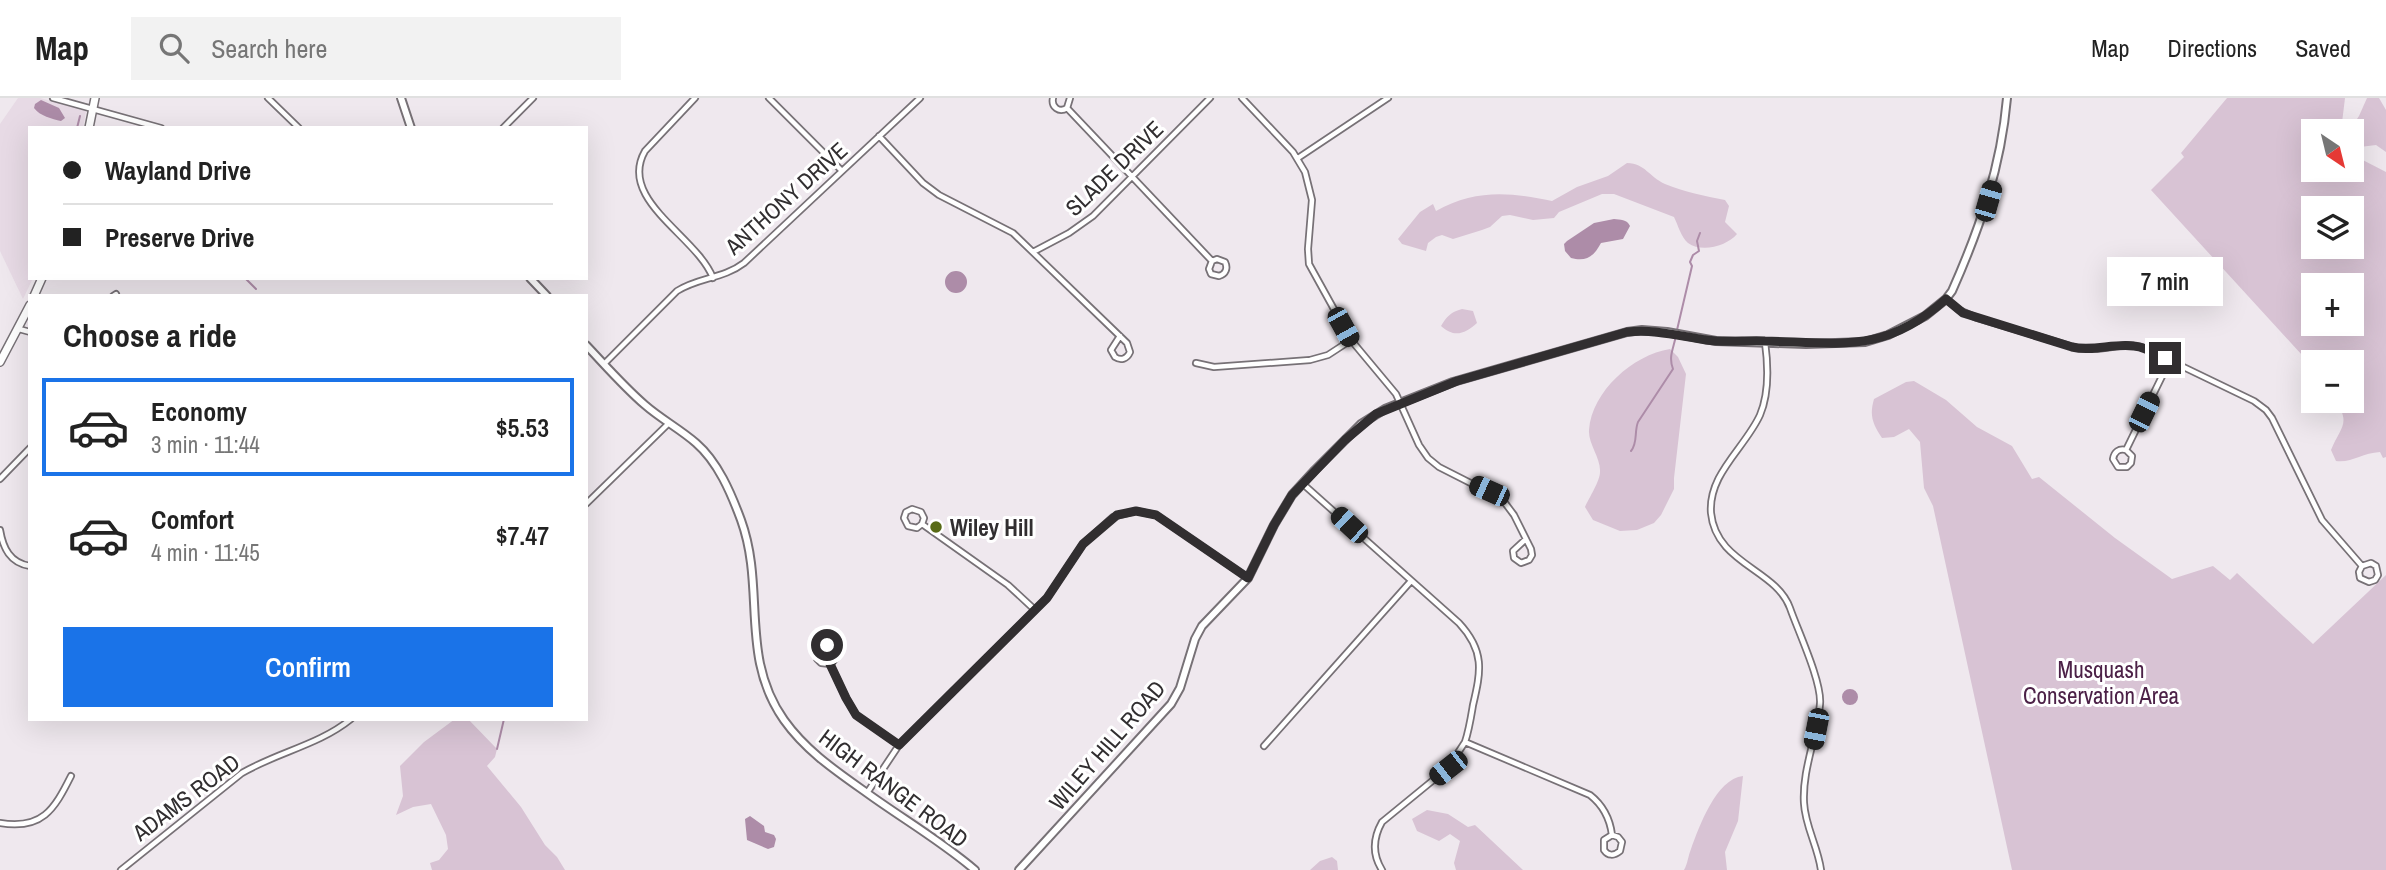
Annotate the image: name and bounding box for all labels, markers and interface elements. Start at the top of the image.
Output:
search box [131,17,621,80]
text: Map [35,26,89,70]
icon: search [155,29,193,67]
text: Search here [211,31,327,66]
text: Map [2091,32,2129,64]
text: Directions [2167,32,2257,64]
text: Saved [2295,32,2351,64]
street label: SLADE DRIVE [1058,114,1170,222]
north arrow [2301,119,2364,182]
map controls [2301,119,2364,413]
street label: ANTHONY DRIVE [717,135,854,262]
text: Wayland Drive [105,153,251,188]
car [1973,178,2004,224]
button: layers [2301,196,2364,259]
text: Preserve Drive [105,220,254,255]
callout: 7 min [2107,257,2223,306]
text: 7 min [2141,266,2189,297]
button: + [2301,273,2364,336]
car [1324,304,1363,350]
text: Choose a ride [63,314,237,357]
route end [2149,342,2181,374]
button: − [2301,350,2364,413]
car [2126,389,2163,435]
text: Economy [151,394,247,429]
icon: car [67,396,130,459]
text: $5.53 [496,410,549,445]
text: 3 min · 11:44 [151,429,260,460]
car [1466,473,1513,509]
text: Comfort [151,502,234,537]
car [1327,503,1372,547]
icon: car [67,504,130,567]
place label: Wiley Hill [950,512,1034,543]
text: $7.47 [496,518,549,553]
marker: Wiley Hill [928,519,944,535]
text: 4 min · 11:45 [151,537,260,568]
button: Confirm [63,627,553,707]
route start [811,629,843,661]
park label: Musquash Conservation Area [2023,654,2180,711]
street label: WILEY HILL ROAD [1042,674,1172,816]
car [1802,706,1831,752]
street label: HIGH RANGE ROAD [813,722,975,854]
street label: ADAMS ROAD [125,746,246,848]
car [1425,747,1472,789]

